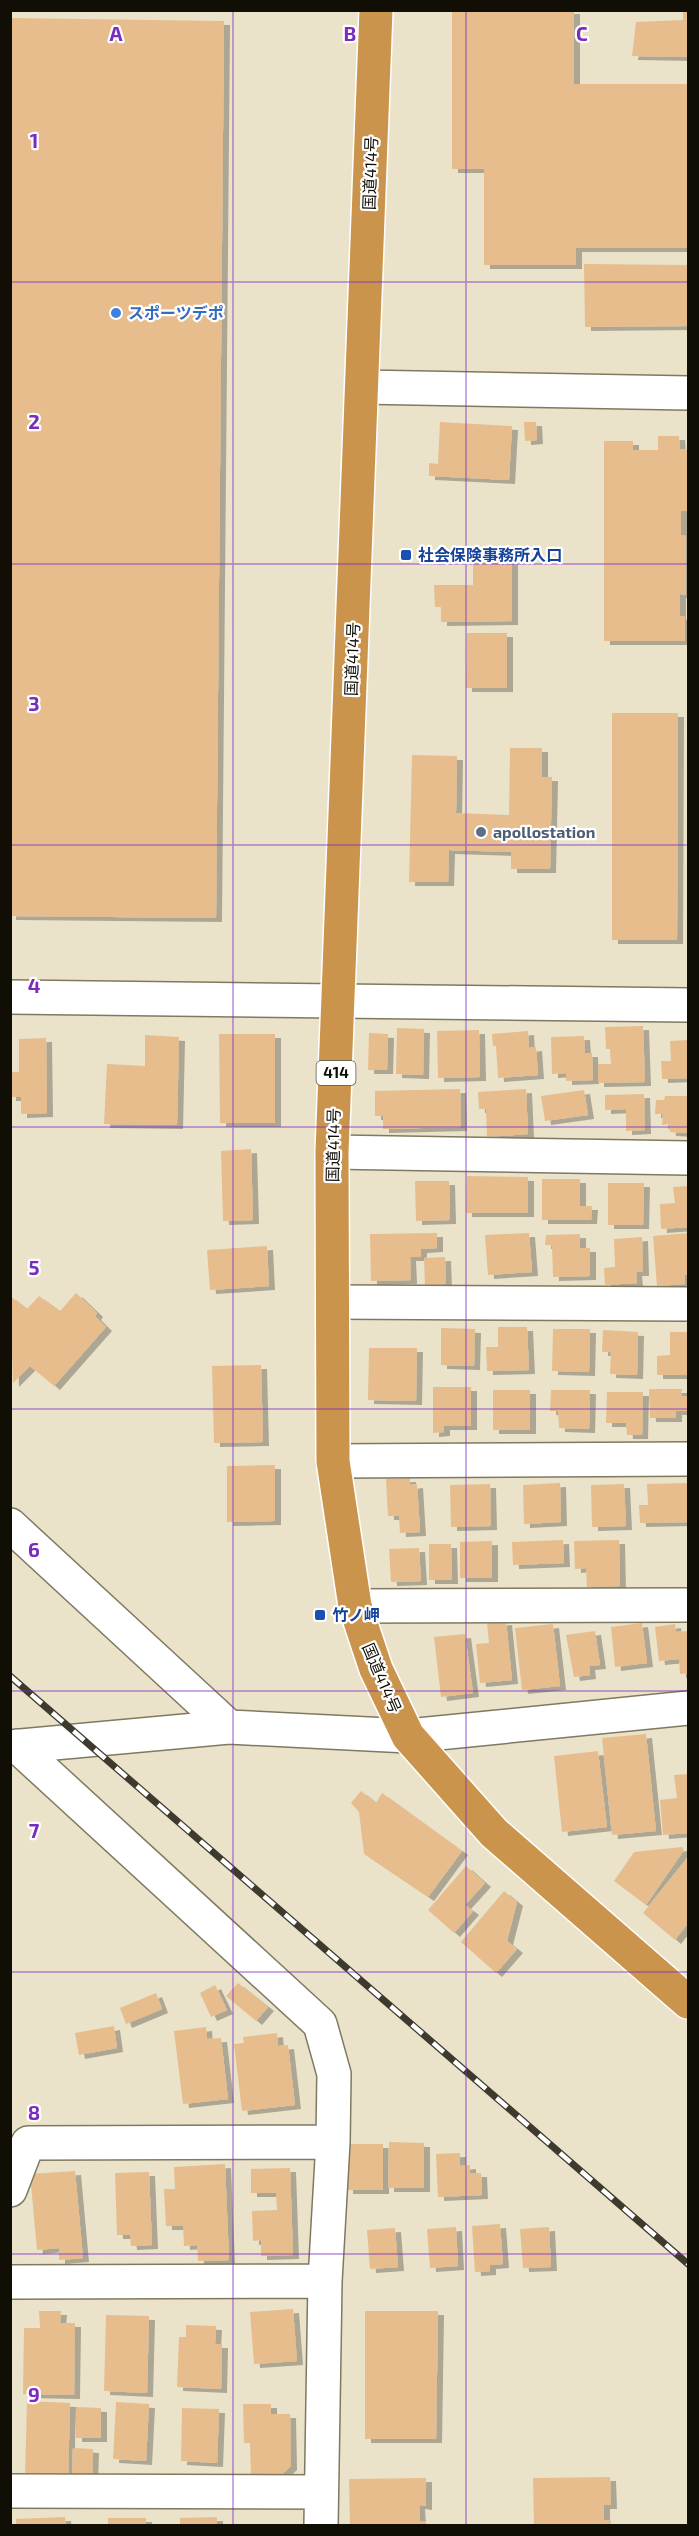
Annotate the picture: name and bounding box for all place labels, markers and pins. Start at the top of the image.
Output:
place label: スポーツデポ [128,303,224,322]
marker: スポーツデポ [109,306,123,320]
place label: 社会保険事務所入口 [418,545,562,564]
marker: 社会保険事務所入口 [399,548,413,562]
place label: apollostation [493,822,595,841]
marker: apollostation [474,825,488,839]
place label: 竹ノ岬 [332,1605,380,1624]
marker: 竹ノ岬 [313,1608,327,1622]

